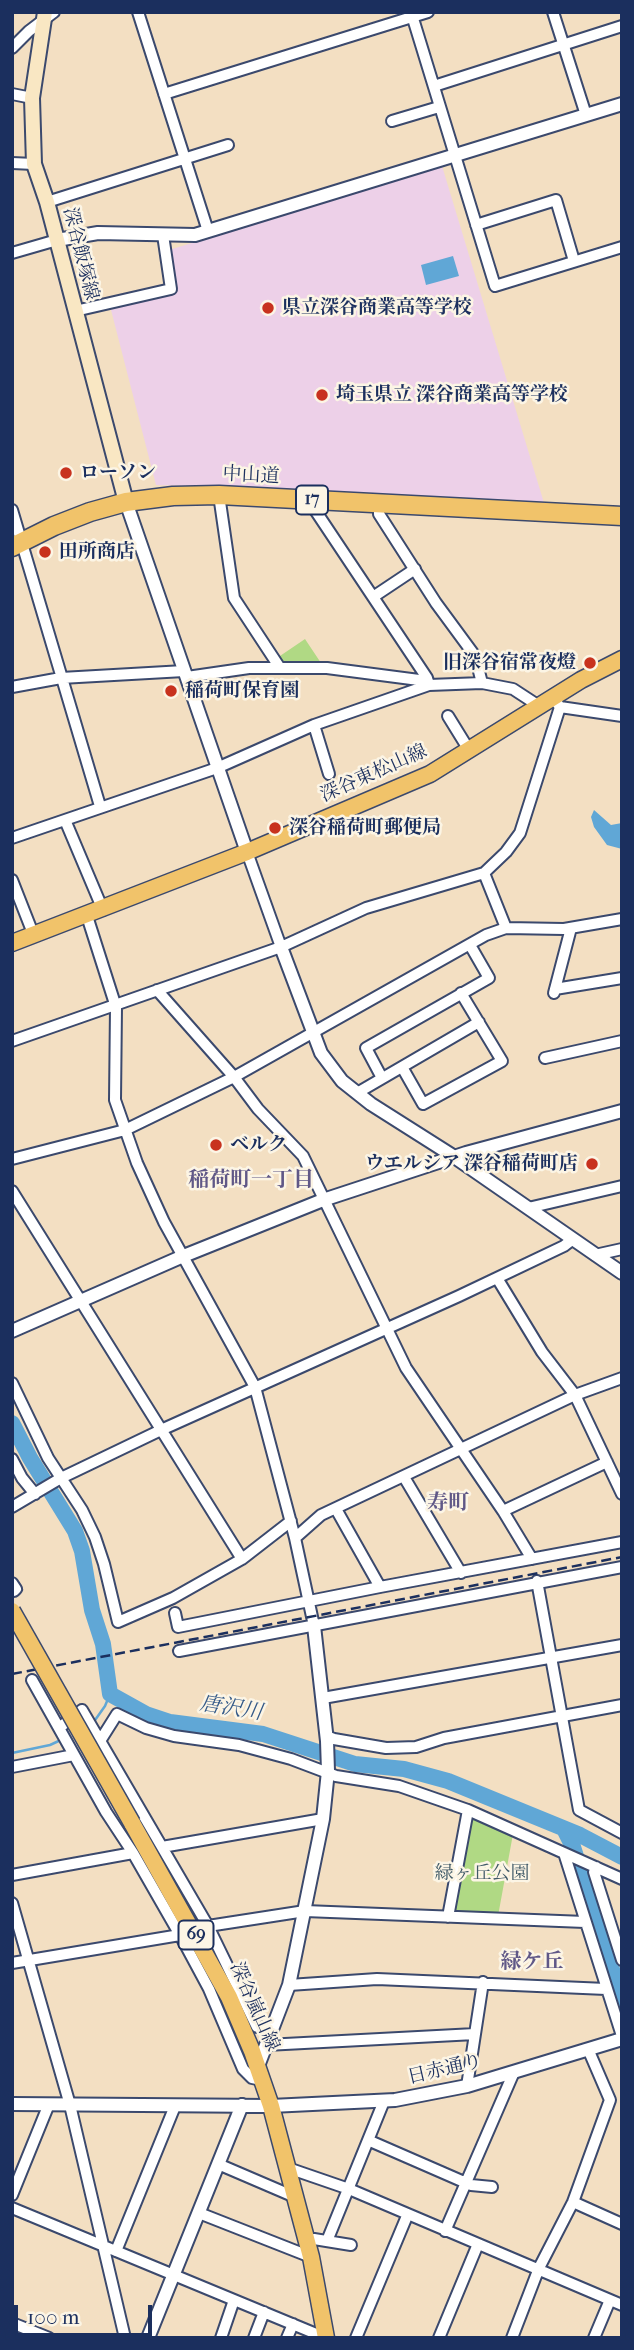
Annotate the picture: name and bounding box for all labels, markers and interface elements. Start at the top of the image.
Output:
street label: 深谷飯塚線 [57,205,103,303]
place label: 県立深谷商業高等学校 [282,297,472,319]
marker: 県立深谷商業高等学校 [260,300,276,316]
place label: 埼玉県立 深谷商業高等学校 [336,384,568,406]
marker: 埼玉県立 深谷商業高等学校 [314,387,330,403]
place label: ローソン [80,462,156,484]
street label: 中山道 [222,463,280,489]
marker: ローソン [58,465,74,481]
road number: 17 [296,486,328,514]
place label: 田所商店 [59,541,135,563]
marker: 田所商店 [37,544,53,560]
place label: 旧深谷宿常夜燈 [443,652,576,674]
marker: 旧深谷宿常夜燈 [582,655,598,671]
place label: 稲荷町保育園 [185,680,299,702]
marker: 稲荷町保育園 [163,683,179,699]
street label: 深谷東松山線 [317,740,431,808]
place label: 深谷稲荷町郵便局 [289,817,441,839]
marker: 深谷稲荷町郵便局 [267,820,283,836]
place label: ベルク [230,1134,287,1156]
marker: ベルク [208,1137,224,1153]
place label: ウエルシア 深谷稲荷町店 [365,1153,578,1175]
marker: ウエルシア 深谷稲荷町店 [584,1156,600,1172]
district label: 稲荷町一丁目 [188,1168,314,1194]
district label: 寿町 [427,1491,469,1517]
water label: 唐沢川 [198,1692,264,1726]
park label: 緑ヶ丘公園 [435,1863,529,1885]
road number: 69 [178,1921,214,1950]
district label: 緑ケ丘 [501,1950,563,1976]
street label: 深谷嵐山線 [224,1959,284,2055]
street label: 日赤通り [405,2050,485,2090]
scale bar [18,2290,156,2334]
text: 100 m [27,2305,80,2329]

